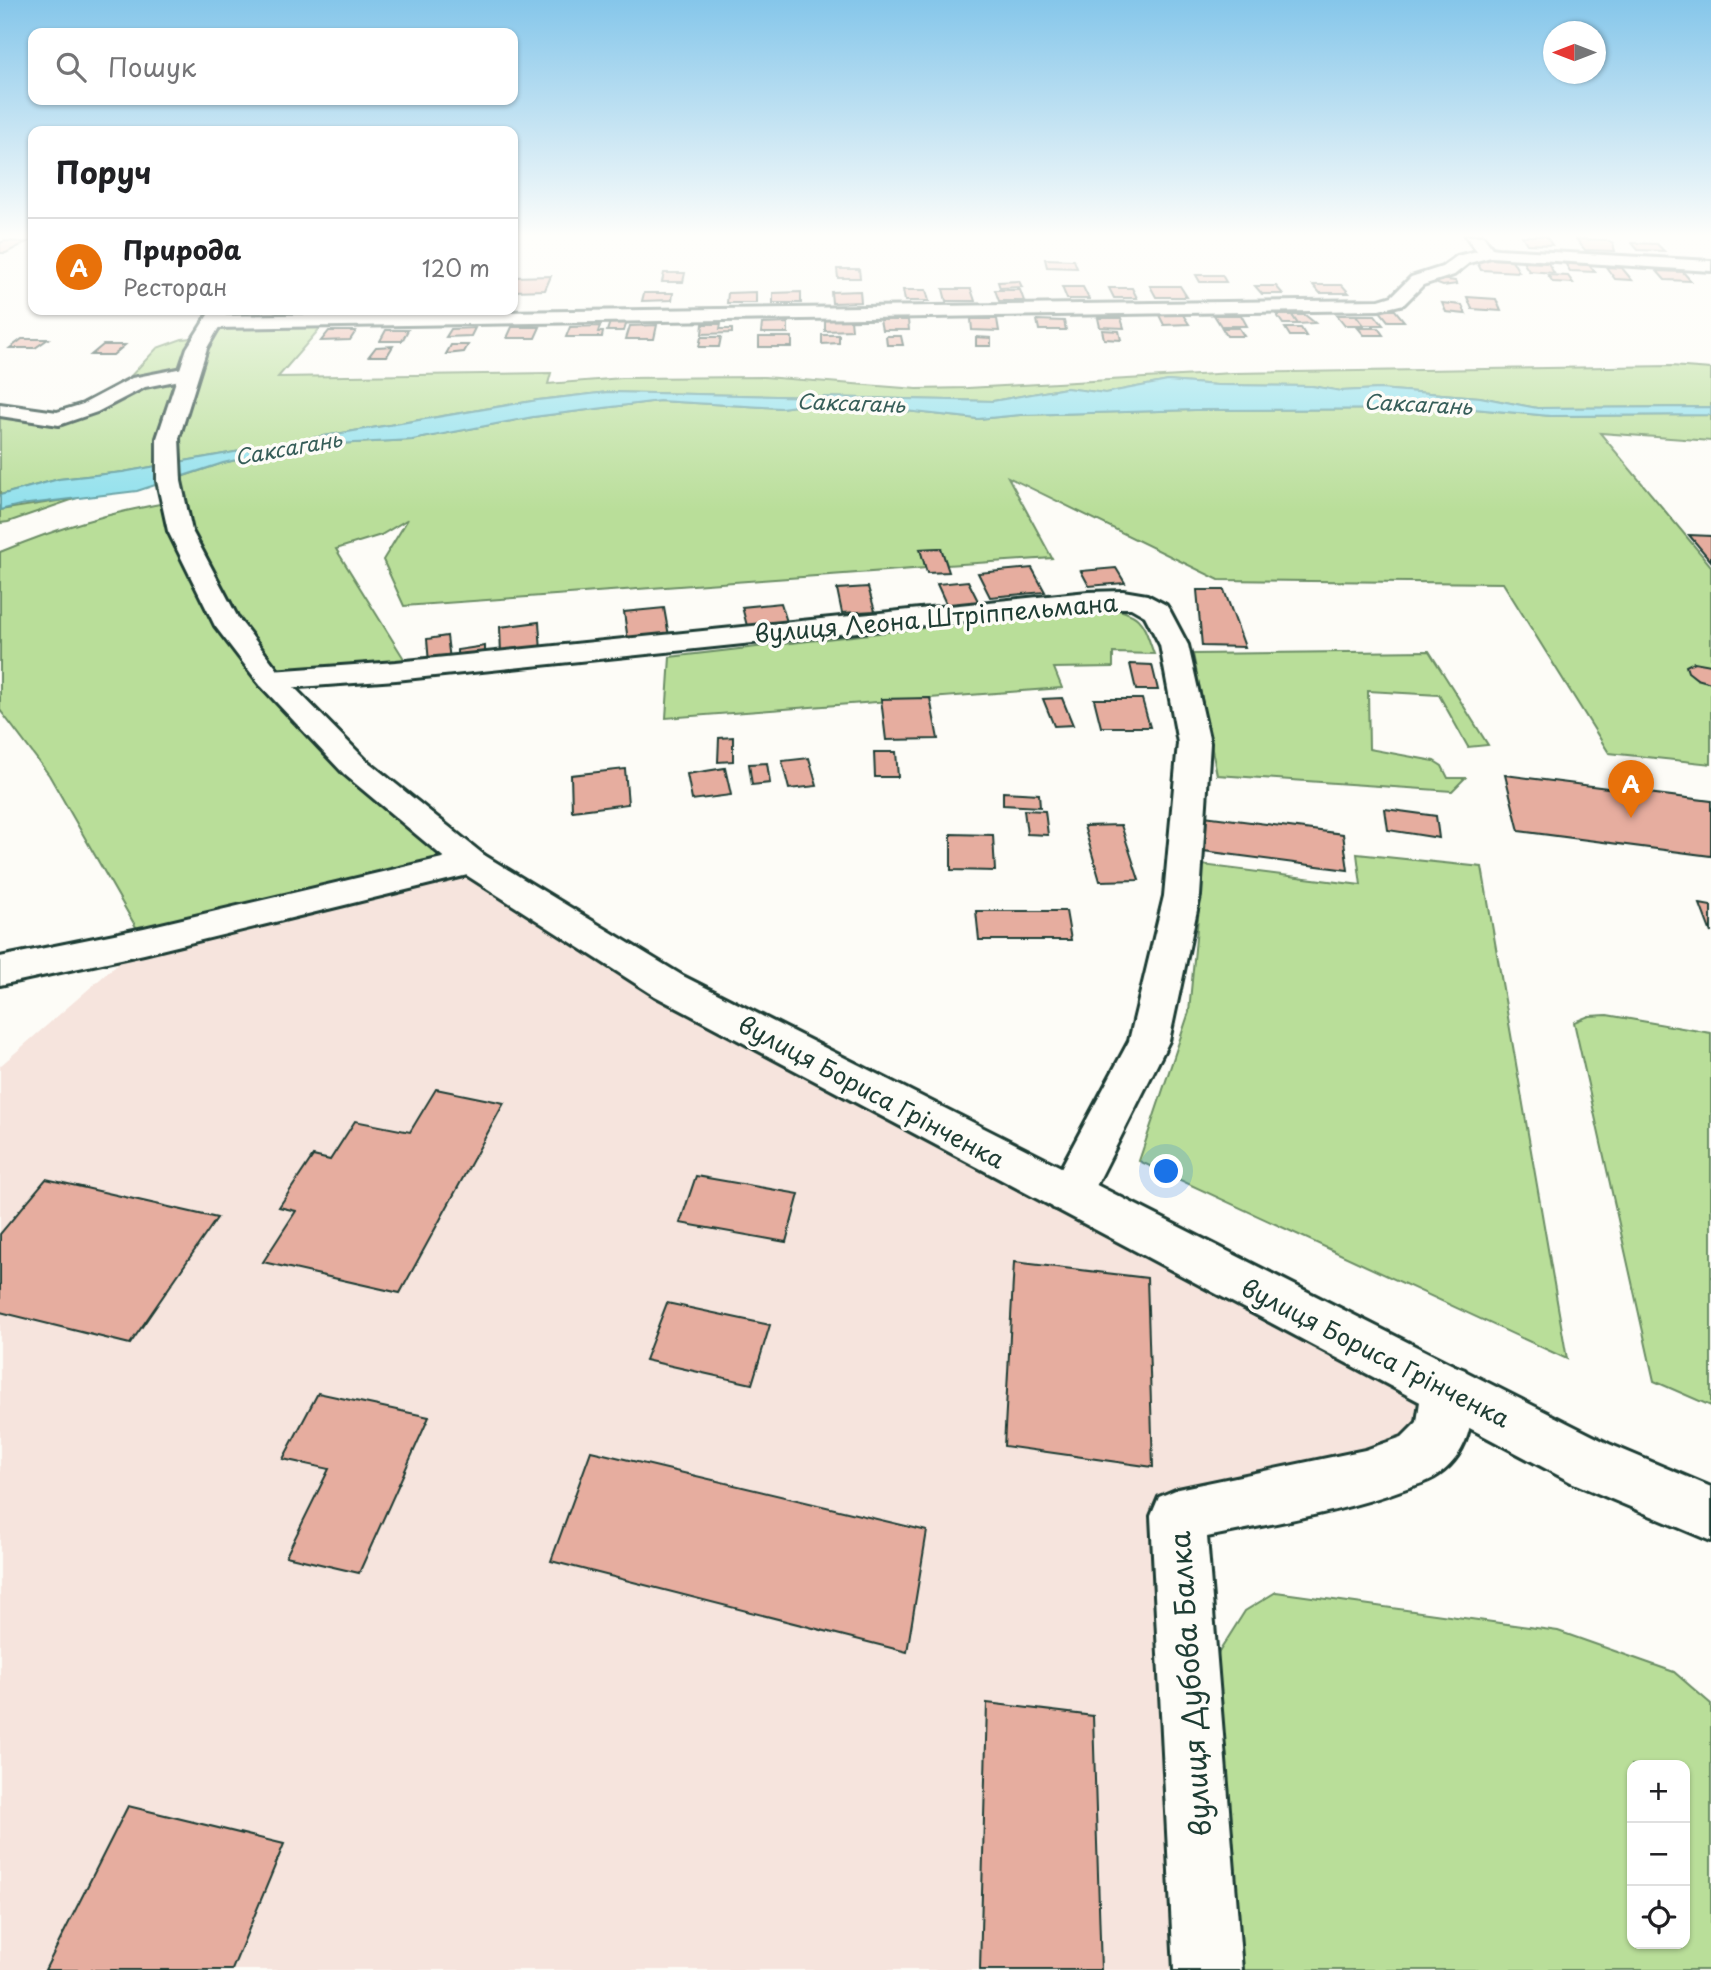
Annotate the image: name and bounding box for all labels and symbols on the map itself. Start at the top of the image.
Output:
north arrow [1543,21,1606,84]
water label: Саксагань [796,384,907,420]
water label: Саксагань [1363,384,1474,422]
water label: Саксагань [232,422,345,472]
street label: вулиця Леона Штріппельмана [753,583,1119,651]
pin: A [1608,760,1654,818]
street label: вулиця Бориса Грінченка [732,1005,1012,1177]
your location [1149,1154,1183,1188]
street label: вулиця Бориса Грінченка [1236,1269,1517,1435]
street label: вулиця Дубова Балка [1157,1529,1221,1838]

